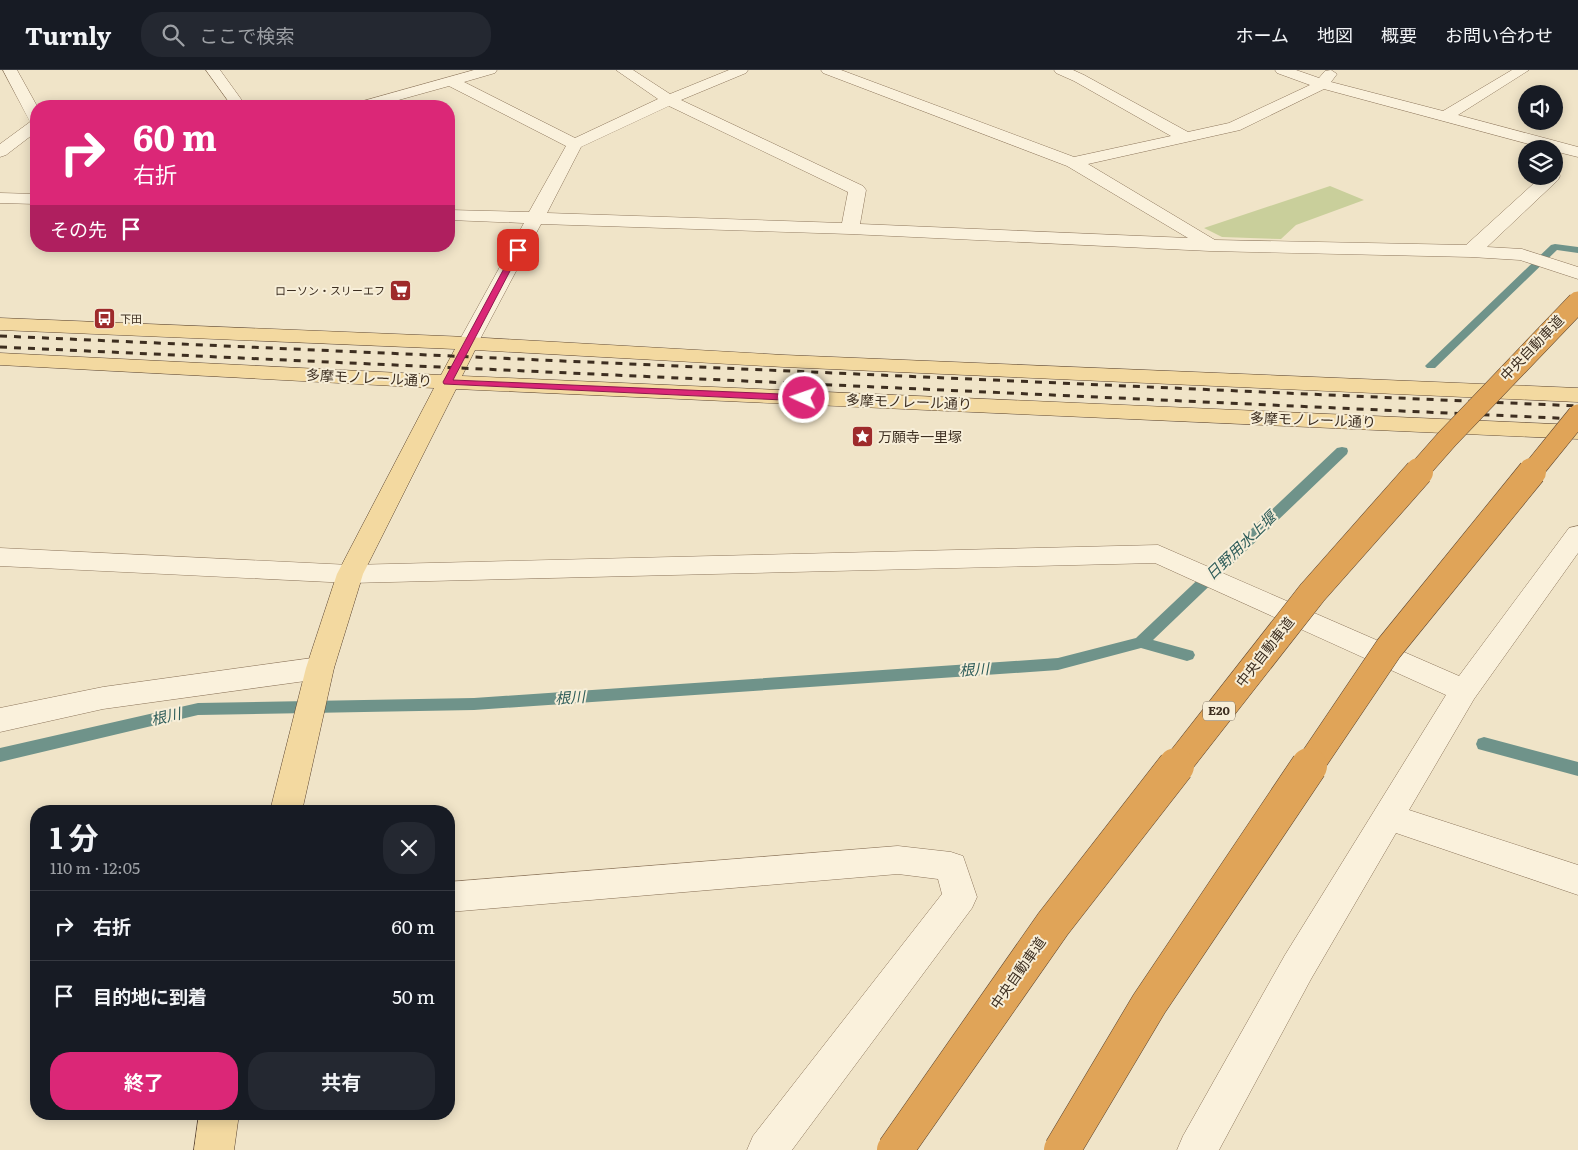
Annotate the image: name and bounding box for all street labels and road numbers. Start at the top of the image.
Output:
street label: 中央自動車道 [1495,310,1568,384]
street label: 多摩モノレール通り [306,364,432,390]
street label: 多摩モノレール通り [846,389,972,413]
street label: 多摩モノレール通り [1250,407,1376,431]
street label: 中央自動車道 [1230,612,1298,691]
road number: E20 [1203,701,1235,720]
street label: 中央自動車道 [985,932,1049,1013]

